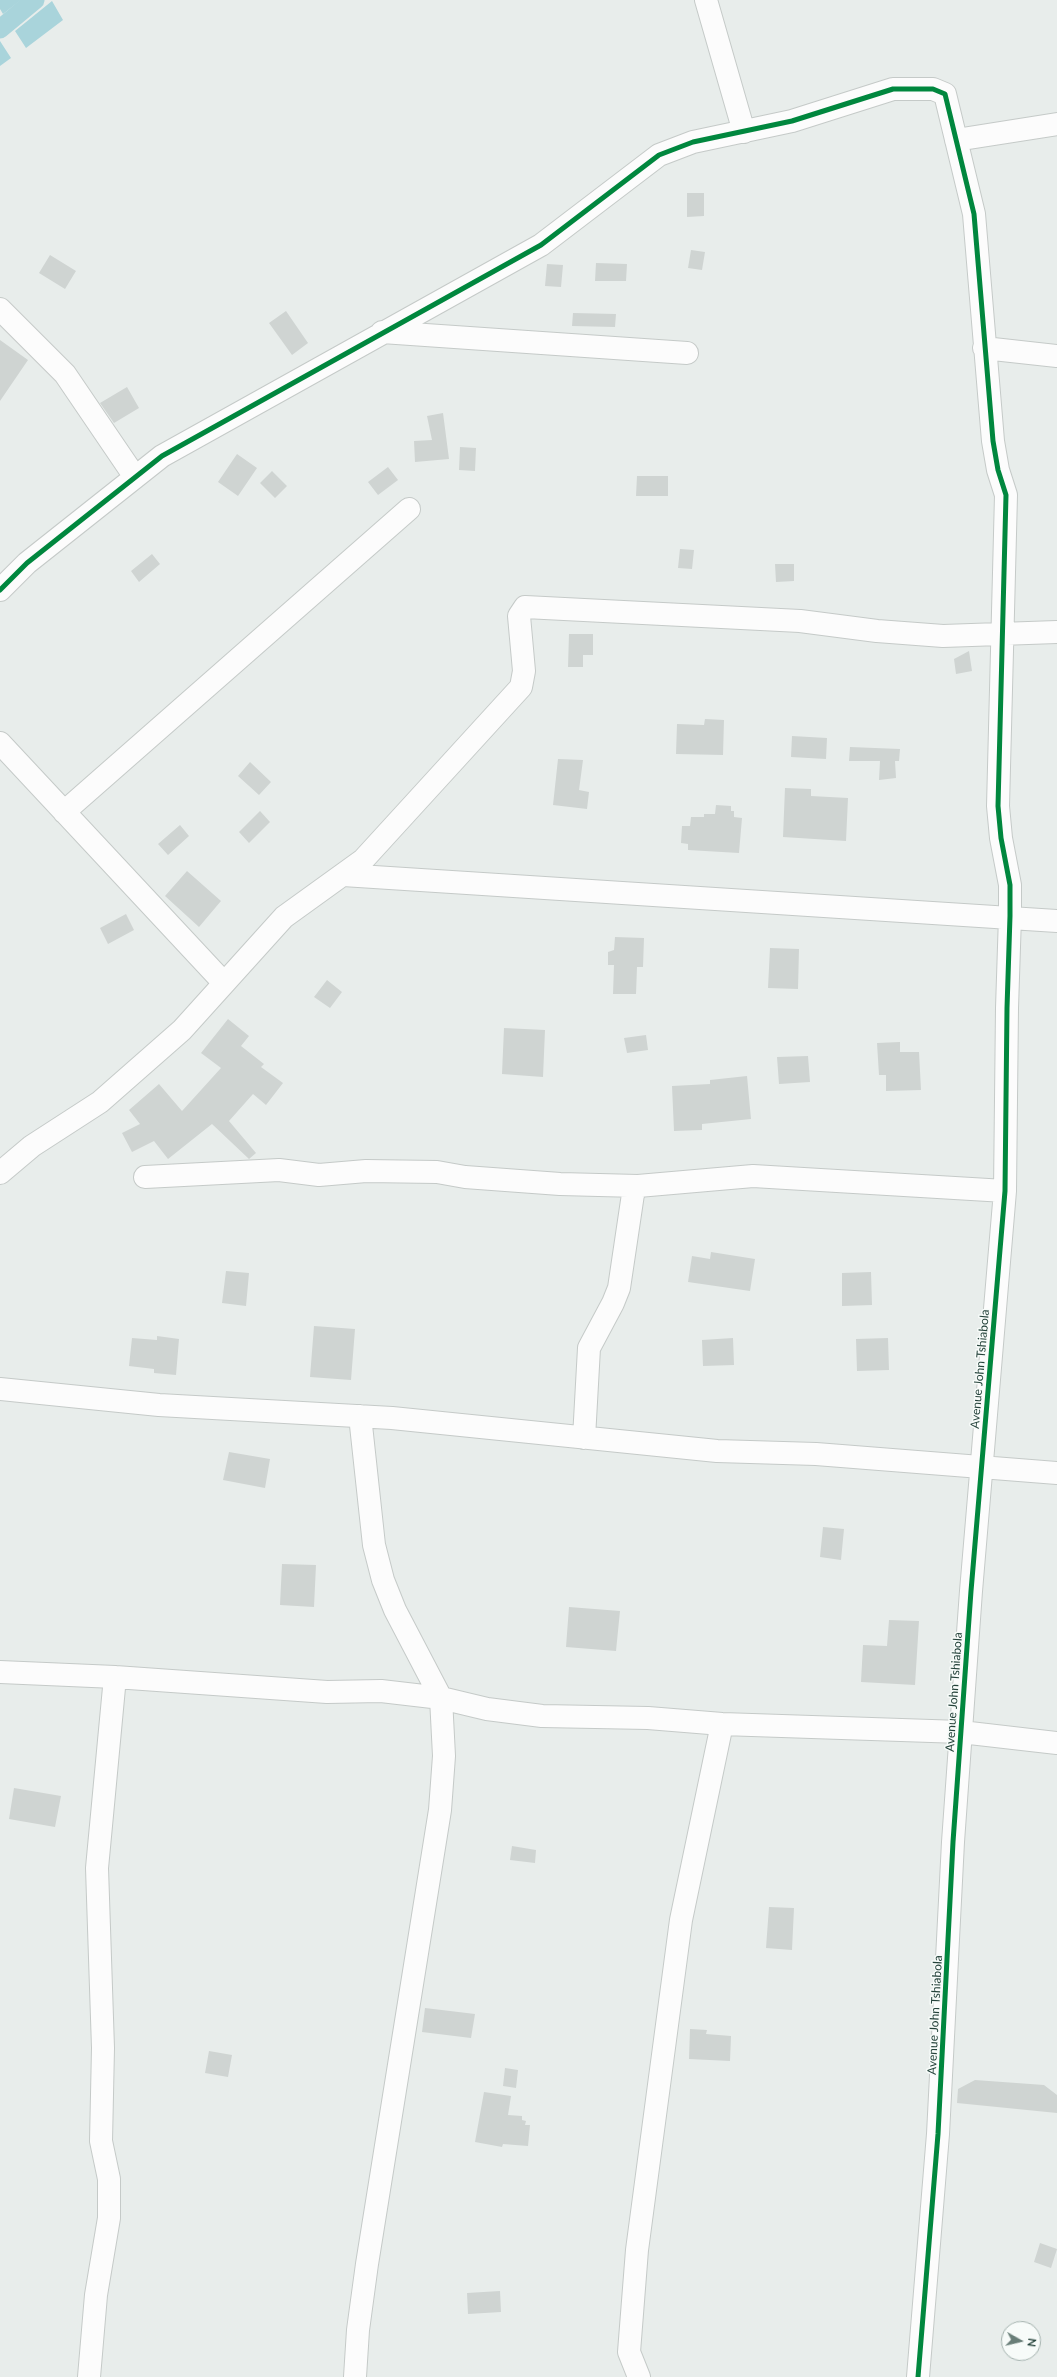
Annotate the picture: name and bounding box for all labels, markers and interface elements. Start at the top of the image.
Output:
street label: Avenue John Tshiabola [968,1309,992,1429]
street label: Avenue John Tshiabola [943,1632,965,1752]
street label: Avenue John Tshiabola [925,1955,945,2075]
north arrow [1001,2321,1041,2361]
text: N [1025,2337,1039,2348]

